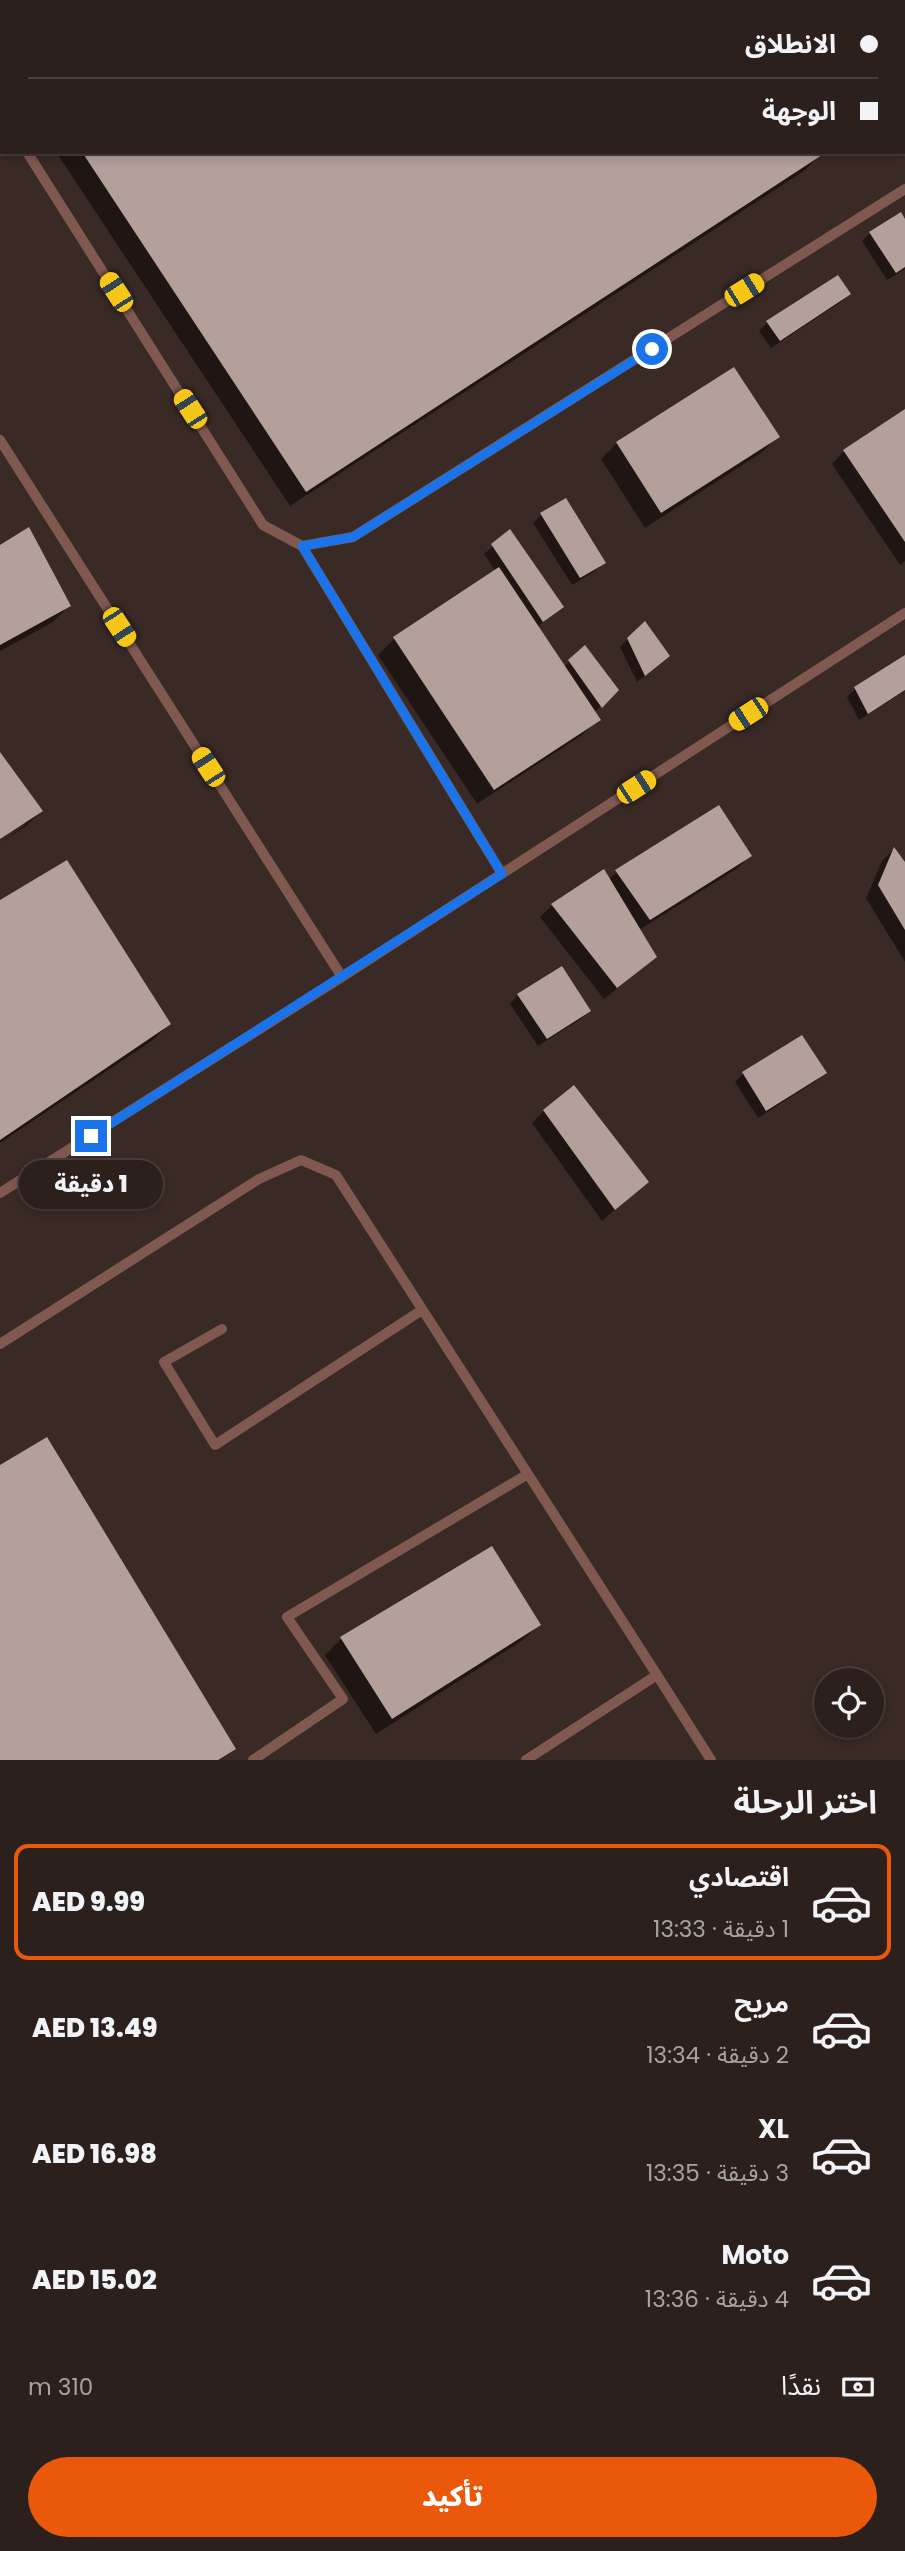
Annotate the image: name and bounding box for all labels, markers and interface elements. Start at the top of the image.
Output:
text: الانطلاق [745,26,836,62]
text: الوجهة [762,93,836,129]
car [96,269,137,315]
car [721,270,768,310]
route start [636,333,668,365]
car [170,386,211,432]
car [99,604,140,650]
car [725,694,772,734]
car [188,744,229,790]
car [613,767,660,807]
route end [75,1120,107,1152]
callout: 1 دقيقة [19,1160,163,1210]
text: 1 دقيقة [54,1168,128,1200]
map controls [814,1668,884,1738]
button: locate [814,1668,884,1738]
text: اختر الرحلة [734,1779,877,1824]
text: اقتصادي [689,1859,789,1895]
icon: car [810,1871,873,1934]
text: AED 9.99 [32,1884,145,1920]
text: 1 دقيقة · 13:33 [653,1913,789,1945]
text: مريح [734,1985,789,2021]
icon: car [810,1997,873,2060]
text: AED 13.49 [32,2010,157,2046]
text: 2 دقيقة · 13:34 [646,2039,789,2071]
text: XL [758,2111,789,2147]
icon: car [810,2123,873,2186]
text: AED 16.98 [32,2136,157,2172]
text: 3 دقيقة · 13:35 [646,2157,789,2189]
text: Moto [721,2237,789,2273]
icon: car [810,2249,873,2312]
text: AED 15.02 [32,2262,157,2298]
text: 4 دقيقة · 13:36 [645,2283,789,2315]
text: نقدًا [781,2368,821,2404]
icon: cash [839,2368,877,2406]
text: 310 m [28,2371,93,2403]
button: تأكيد [28,2457,877,2537]

